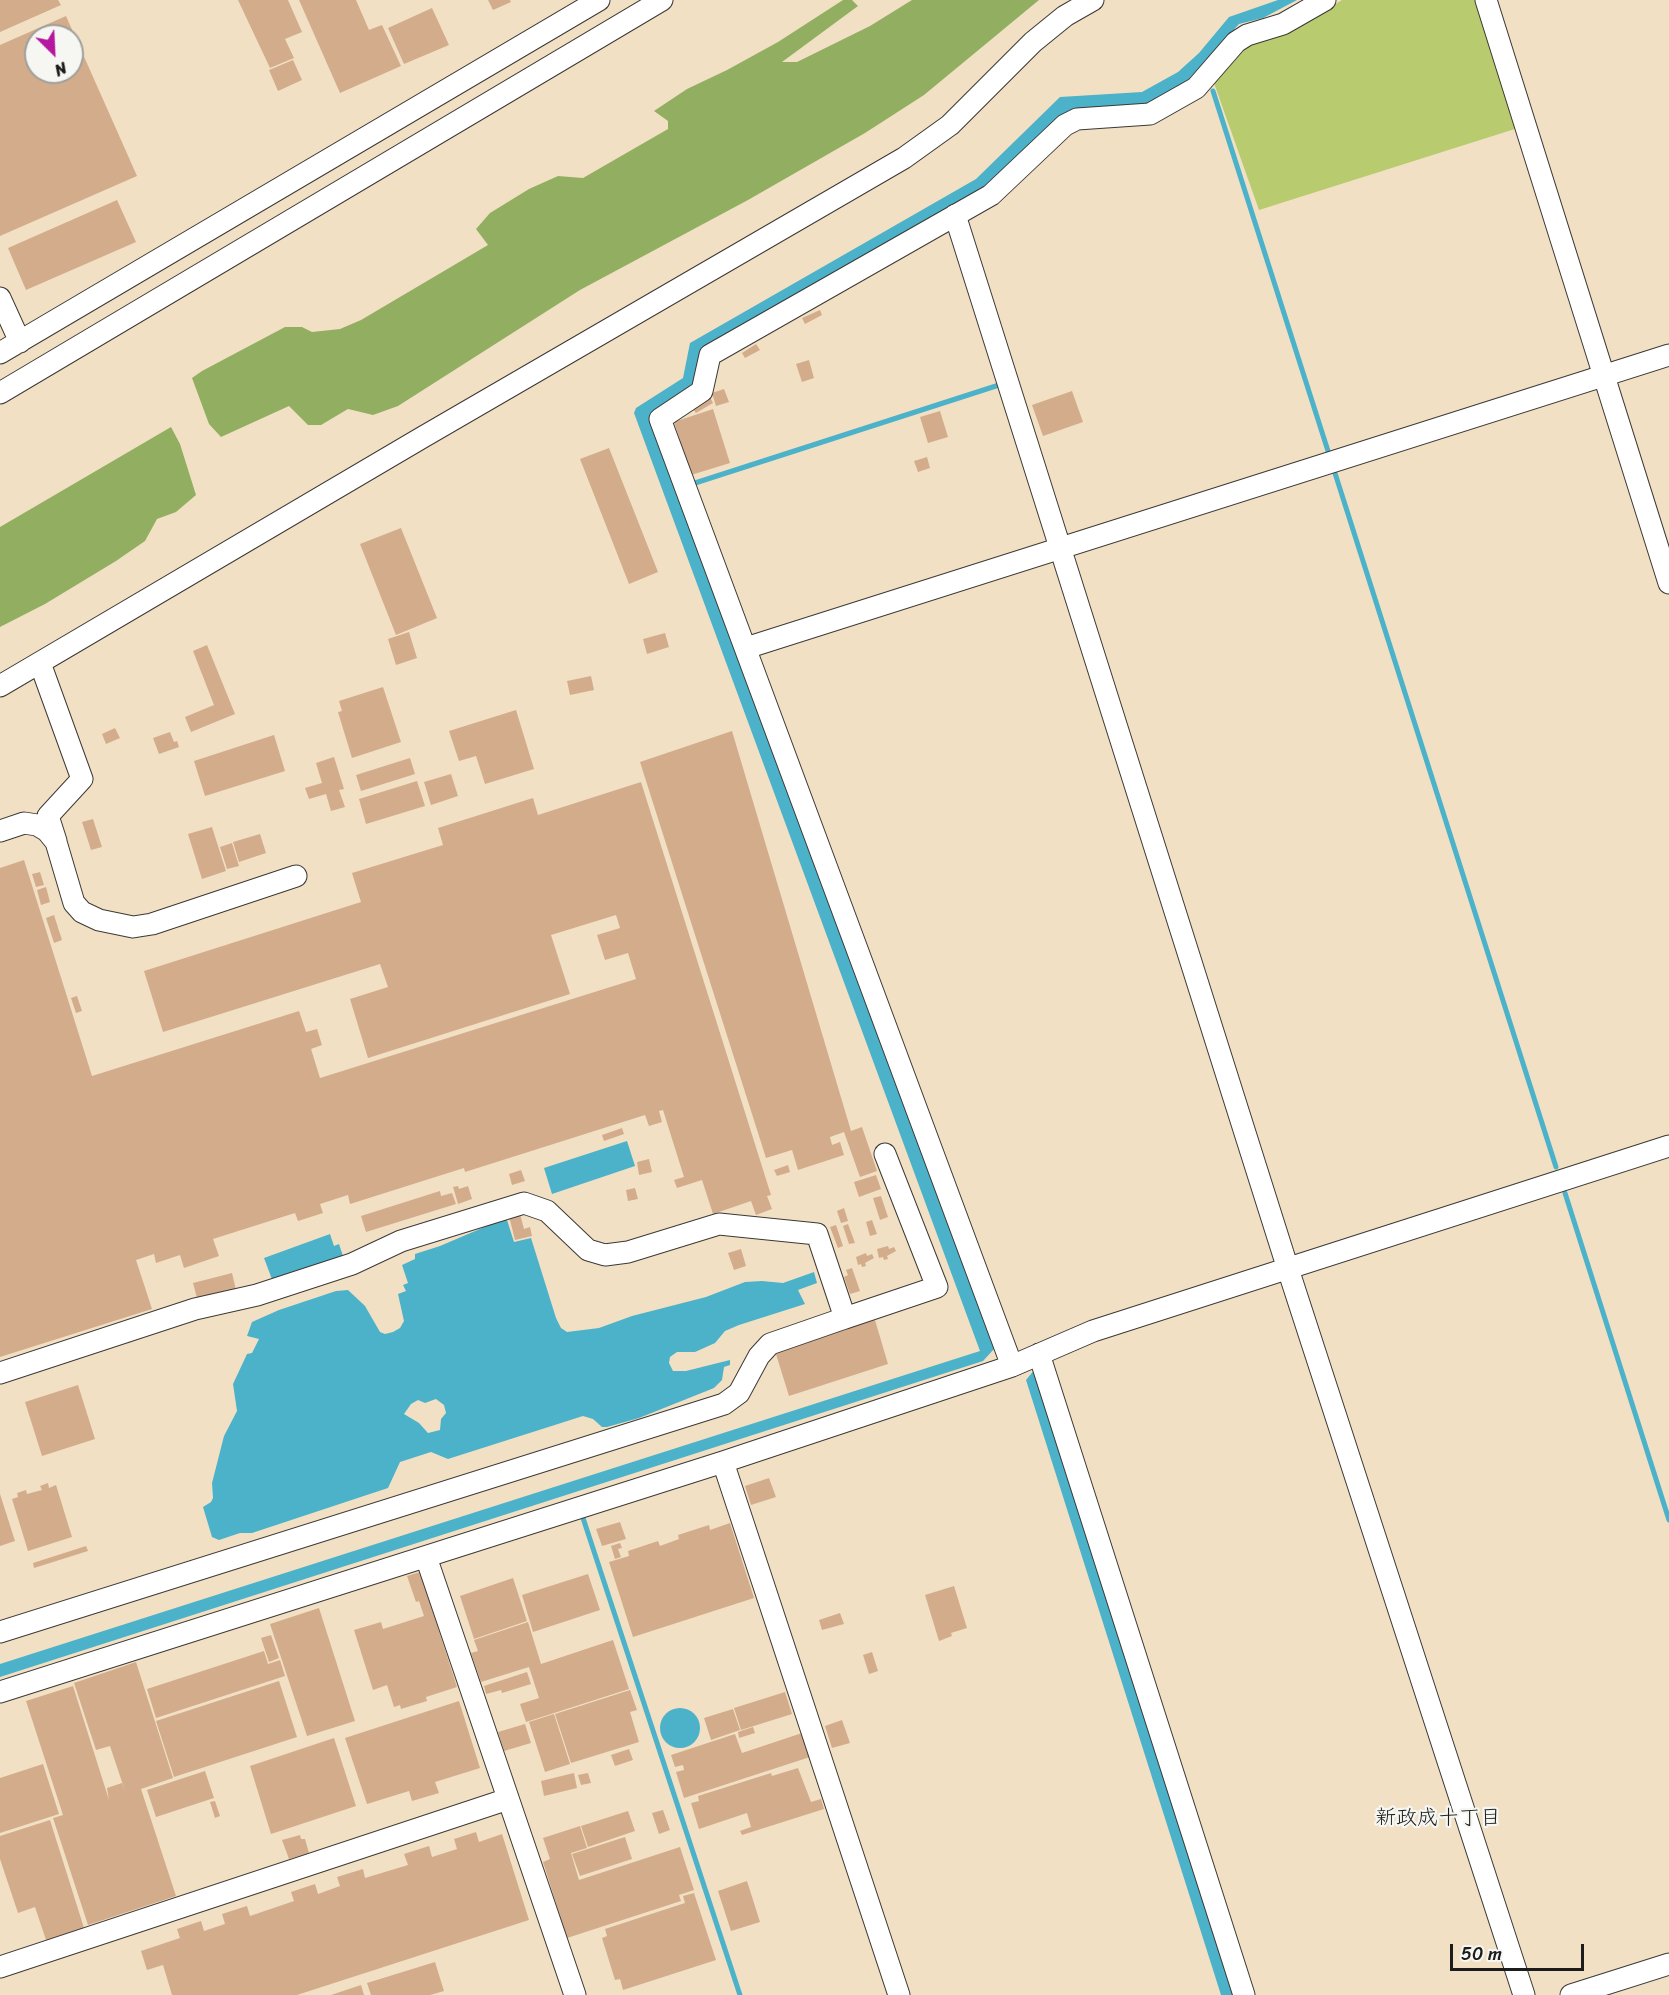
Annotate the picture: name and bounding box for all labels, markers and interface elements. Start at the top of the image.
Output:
north arrow [24,24,84,84]
text: N [50,54,72,85]
district label: 新政成十丁目 [1375,1806,1501,1832]
scale bar [1453,1932,1586,1970]
text: 50 m [1461,1938,1502,1970]

